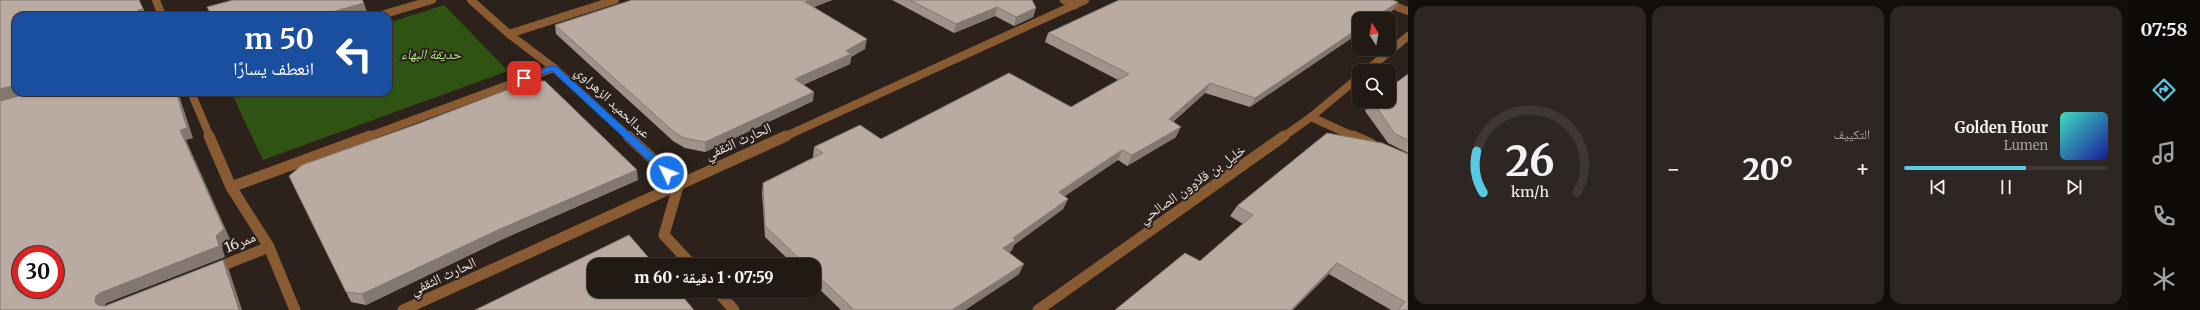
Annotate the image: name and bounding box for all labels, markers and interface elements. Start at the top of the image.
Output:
north arrow [1352,12,1396,56]
map controls [1352,12,1396,108]
text: 07:58 [2140,18,2188,41]
text: 50 m [245,21,314,57]
icon: left [328,28,380,80]
park label: حديقة البهاء [401,45,462,63]
text: انعطف يسارًا [233,57,314,80]
pin [507,61,541,95]
street label: عبدالحميد الزهراوي [569,62,655,144]
button: search [1352,64,1396,108]
icon: arrive [513,67,535,89]
icon: directions [2150,76,2178,104]
street label: الحارث الثقفي [702,118,775,166]
text: Golden Hour [1954,118,2048,137]
text: التكييف [1834,126,1870,143]
text: 26 [1505,135,1555,187]
text: Lumen [2004,137,2048,154]
icon: music [2150,139,2178,167]
street label: خليل بن قلاوون الصالحي [1135,140,1250,230]
text: 20° [1742,150,1794,188]
position arrow [646,152,688,194]
text: − [1666,155,1681,183]
text: + [1855,155,1870,183]
icon: previous [1927,176,1949,198]
icon: pause [1995,176,2017,198]
icon: next [2063,176,2085,198]
text: km/h [1511,183,1549,201]
icon: phone [2150,202,2178,230]
street label: ممر16 [222,228,258,256]
speed limit sign: 30 [12,246,64,298]
street label: الحارث الثقفي [407,253,480,301]
icon: climate [2150,265,2178,293]
text: 07:59 · 1 دقيقة · 60 m [634,268,774,287]

